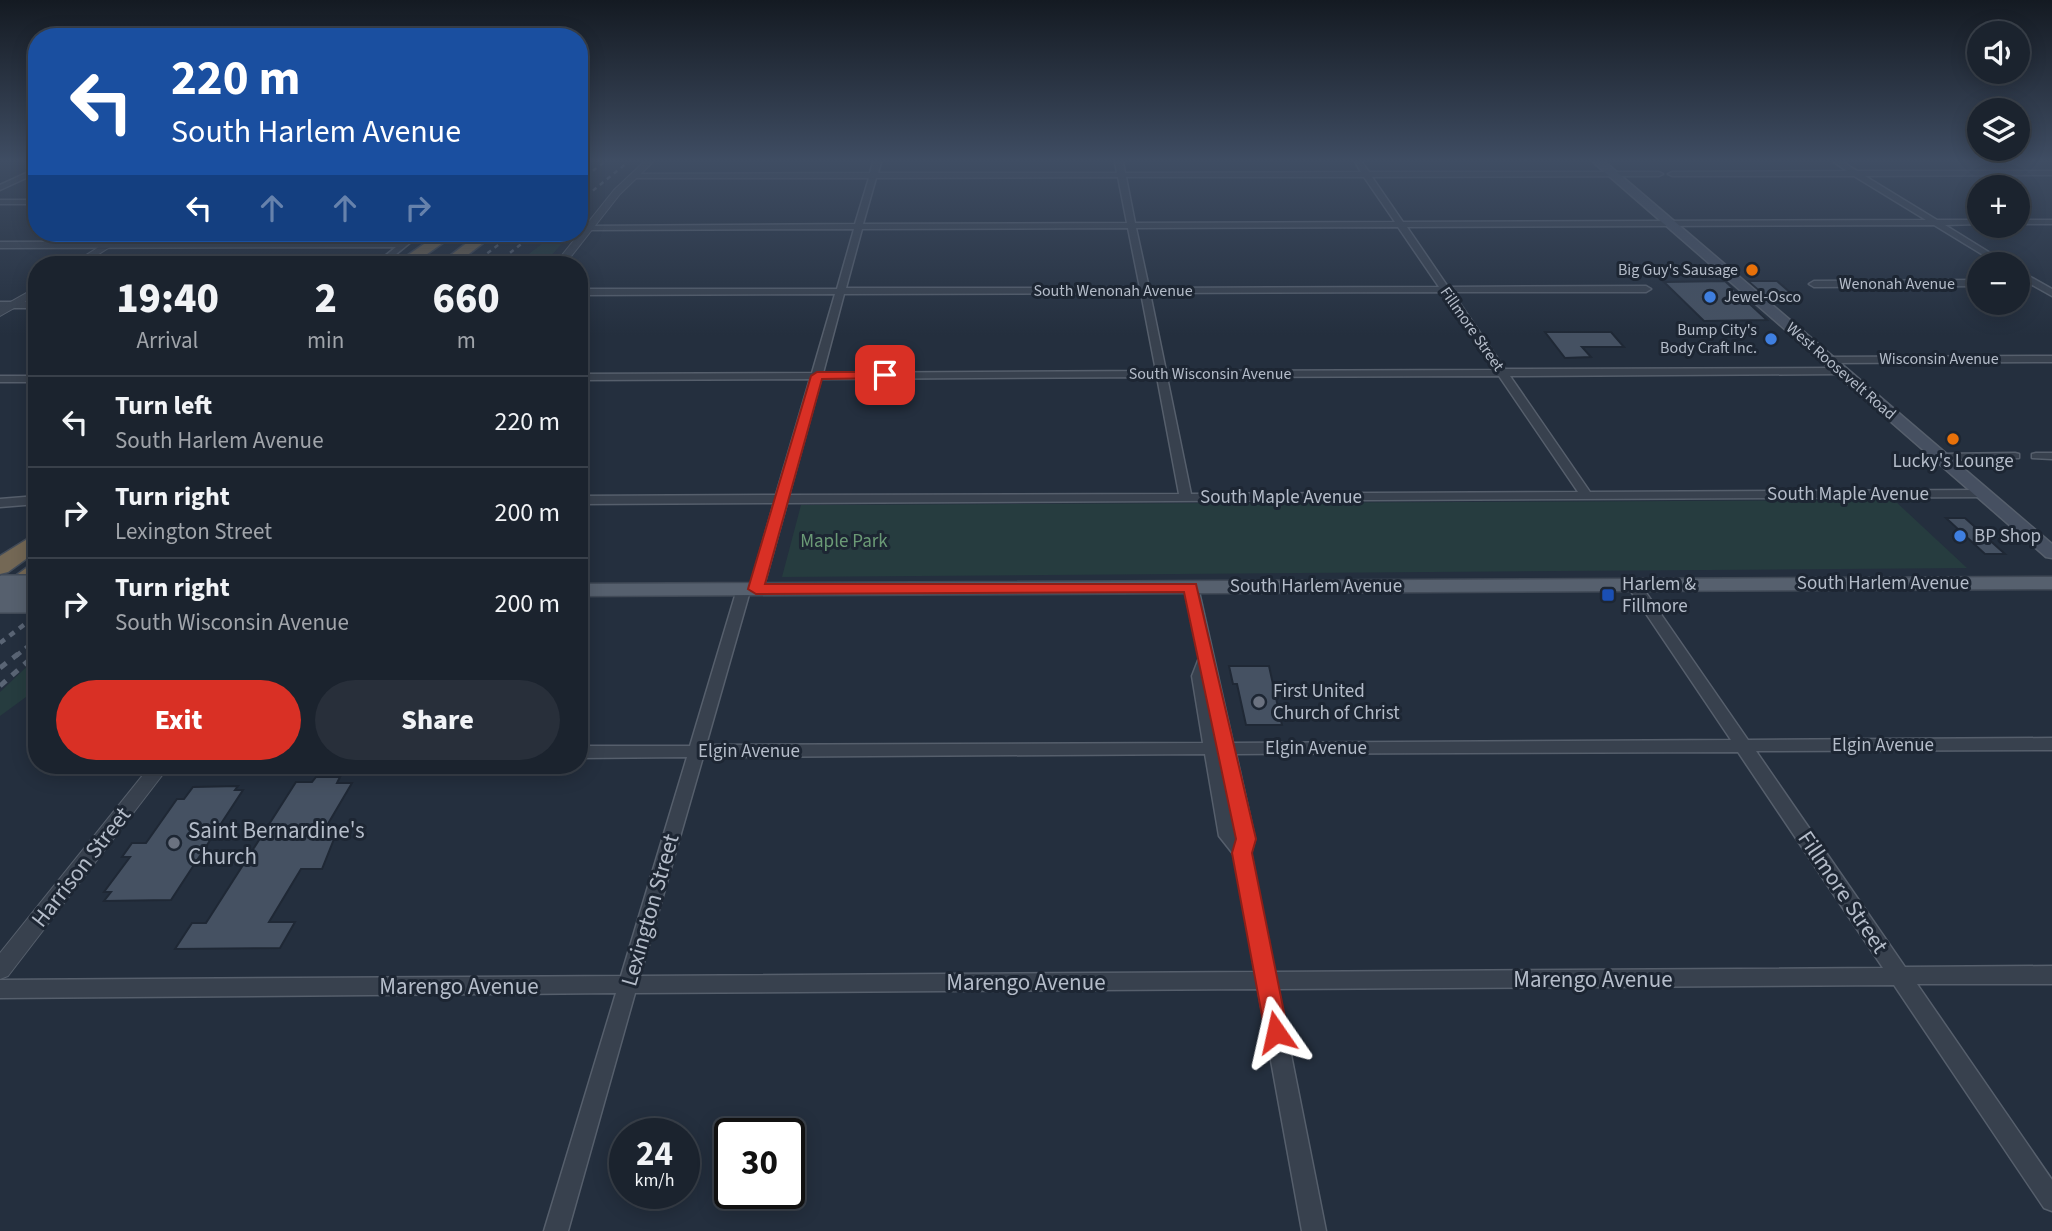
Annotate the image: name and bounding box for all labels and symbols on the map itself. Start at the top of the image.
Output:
place label: Big Guy's Sausage [1618,259,1738,281]
marker: Big Guy's Sausage [1744,262,1760,278]
street label: Wenonah Avenue [1839,273,1955,295]
street label: South Wenonah Avenue [1033,280,1193,302]
street label: Fillmore Street [1435,282,1510,376]
place label: Jewel-Osco [1724,286,1801,308]
marker: Jewel-Osco [1702,289,1718,305]
street label: West Roosevelt Road [1781,317,1901,425]
place label: Bump City's Body Craft Inc. [1660,319,1757,359]
marker: Bump City's Body Craft Inc. [1763,331,1779,347]
pin [855,345,915,405]
street label: Wisconsin Avenue [1879,348,1999,370]
street label: South Wisconsin Avenue [1129,363,1291,385]
marker: Lucky's Lounge [1945,431,1961,447]
place label: Lucky's Lounge [1892,448,2014,475]
street label: South Maple Avenue [1767,481,1929,508]
street label: South Maple Avenue [1200,484,1362,511]
place label: BP Shop [1974,523,2041,550]
park label: Maple Park [800,528,888,555]
marker: BP Shop [1952,528,1968,544]
street label: South Harlem Avenue [1797,570,1969,597]
place label: Harlem & Fillmore [1622,571,1696,620]
street label: South Harlem Avenue [1230,573,1402,600]
marker: Harlem & Fillmore [1600,587,1616,603]
place label: First United Church of Christ [1273,678,1400,727]
marker: First United Church of Christ [1251,694,1267,710]
street label: Elgin Avenue [1832,732,1934,759]
street label: Elgin Avenue [1265,735,1367,762]
street label: Elgin Avenue [698,738,800,765]
street label: Harrison Street [23,799,139,934]
place label: Saint Bernardine's Church [188,814,365,873]
street label: Fillmore Street [1790,824,1896,960]
street label: Lexington Street [613,830,688,990]
marker: Saint Bernardine's Church [166,835,182,851]
street label: Marengo Avenue [1513,963,1673,996]
street label: Marengo Avenue [946,966,1106,999]
street label: Marengo Avenue [379,970,539,1003]
position arrow [1239,995,1313,1069]
speed limit sign: 30 [714,1118,805,1209]

